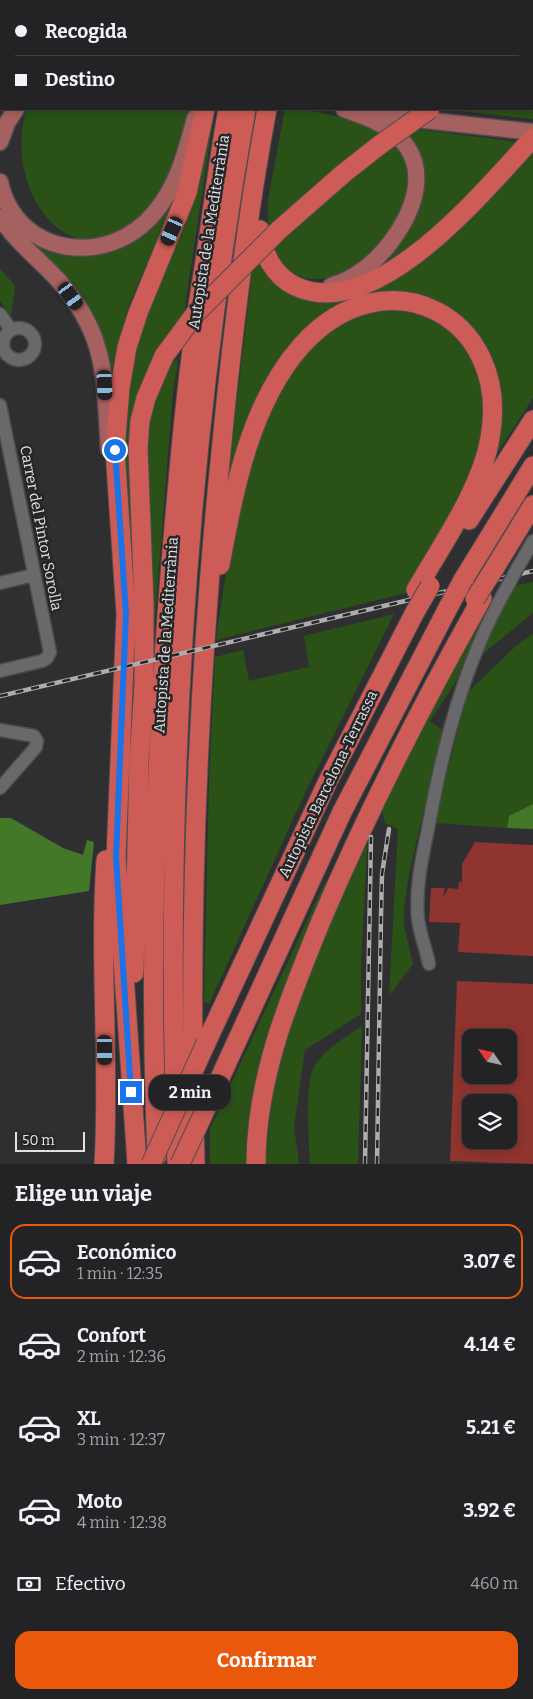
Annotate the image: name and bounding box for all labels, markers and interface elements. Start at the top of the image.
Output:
text: Recogida [45,20,127,43]
text: Destino [45,68,115,91]
street label: Autopista de la Mediterrània [185,133,233,331]
car [159,214,184,248]
car [56,279,85,313]
car [96,370,113,400]
route start [104,439,126,461]
street label: Carrer del Pintor Sorolla [16,444,66,612]
street label: Autopista de la Mediterrània [150,536,182,734]
street label: Autopista Barcelona-Terrassa [275,687,381,881]
north arrow [462,1029,518,1084]
map controls [462,1029,517,1149]
car [97,1035,112,1065]
callout: 2 min [148,1074,231,1110]
route end [120,1081,142,1103]
text: 2 min [169,1083,211,1102]
button: layers [462,1094,517,1149]
scale bar [15,1129,85,1152]
text: 50 m [22,1132,55,1149]
text: Elige un viaje [15,1180,152,1207]
icon: car [17,1239,62,1284]
text: Económico [77,1241,177,1264]
text: 3.07 € [463,1250,516,1273]
text: 1 min · 12:35 [77,1264,163,1283]
icon: car [17,1322,62,1367]
text: Confort [77,1324,146,1347]
text: 4.14 € [464,1333,516,1356]
text: 2 min · 12:36 [77,1347,166,1366]
icon: car [17,1405,62,1450]
text: XL [77,1407,101,1430]
text: 5.21 € [466,1416,516,1439]
text: 3 min · 12:37 [77,1430,165,1449]
icon: car [17,1488,62,1533]
text: Moto [77,1490,123,1513]
text: 3.92 € [463,1499,516,1522]
text: 4 min · 12:38 [77,1513,167,1532]
icon: cash [15,1570,43,1598]
text: Efectivo [55,1572,126,1595]
text: 460 m [471,1574,518,1593]
button: Confirmar [15,1631,518,1689]

